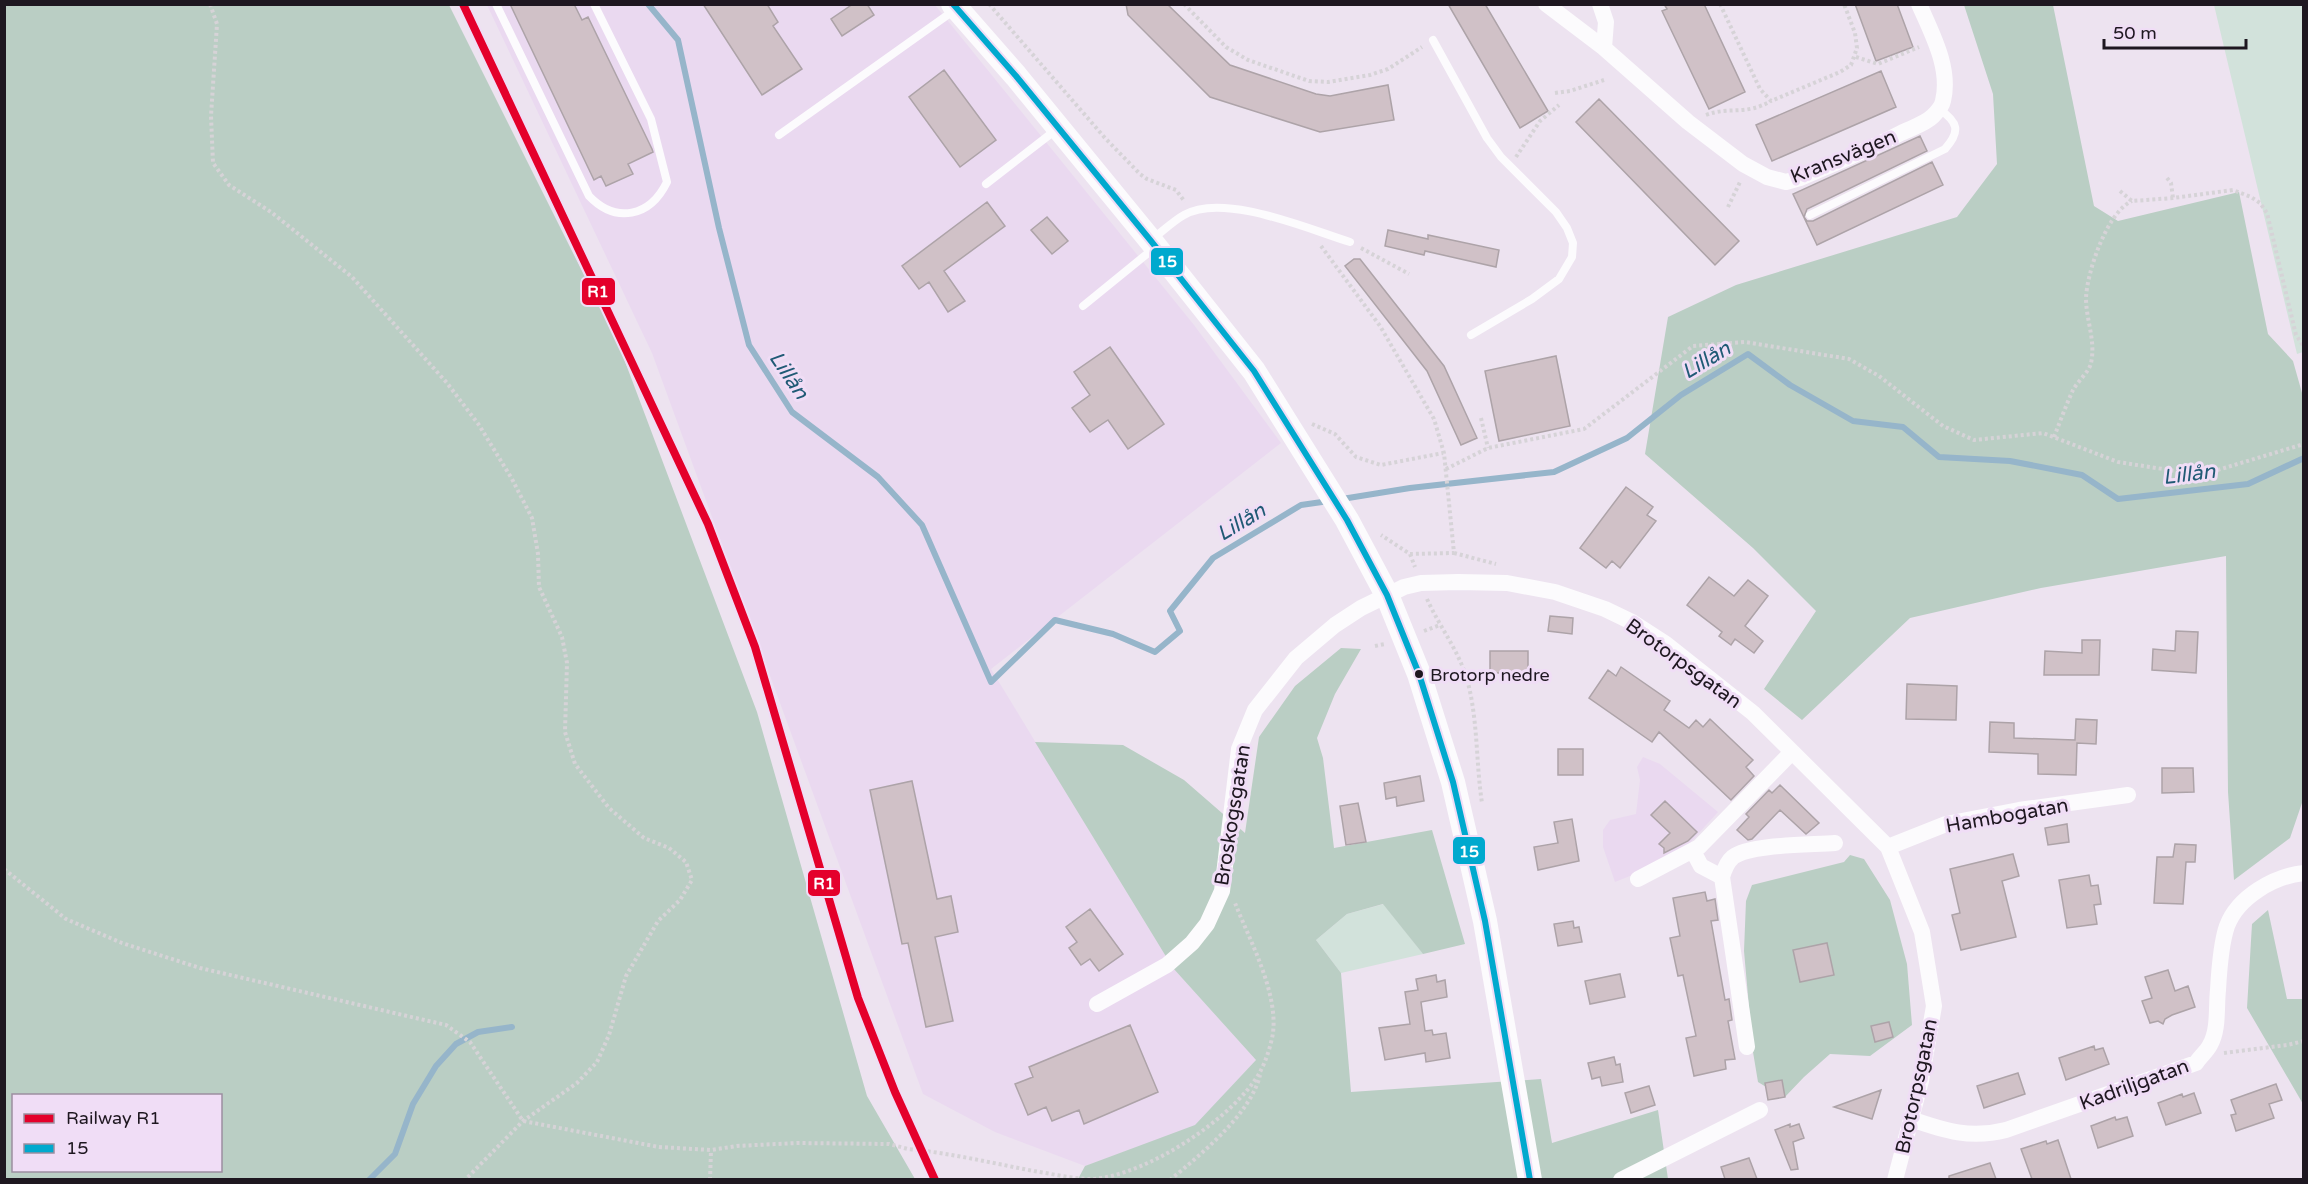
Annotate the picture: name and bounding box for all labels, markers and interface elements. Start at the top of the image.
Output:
scale bar [2104,12,2246,50]
text: 50 m [2113,22,2157,44]
street label: Kransvägen [1787,125,1900,189]
line badge: 15 [1150,247,1184,276]
text: 15 [1157,252,1177,272]
line badge: R1 [581,277,616,306]
text: R1 [587,282,609,302]
water label: Lillån [1677,336,1736,385]
water label: Lillån [764,347,814,405]
water label: Lillån [2162,459,2218,490]
water label: Lillån [1212,498,1271,547]
street label: Brotorpsgatan [1621,614,1746,714]
place label: Brotorp nedre [1430,664,1550,686]
marker: Brotorp nedre [1413,668,1425,680]
street label: Broskogsgatan [1210,743,1256,887]
street label: Hambogatan [1944,793,2070,839]
line badge: 15 [1452,836,1486,865]
text: 15 [1459,842,1479,862]
line badge: R1 [807,869,841,897]
text: R1 [813,874,835,894]
street label: Brotorpsgatan [1891,1017,1943,1156]
street label: Kadriljgatan [2076,1054,2192,1116]
legend [12,1094,222,1172]
text: Railway R1 [66,1107,160,1129]
text: 15 [66,1137,89,1159]

